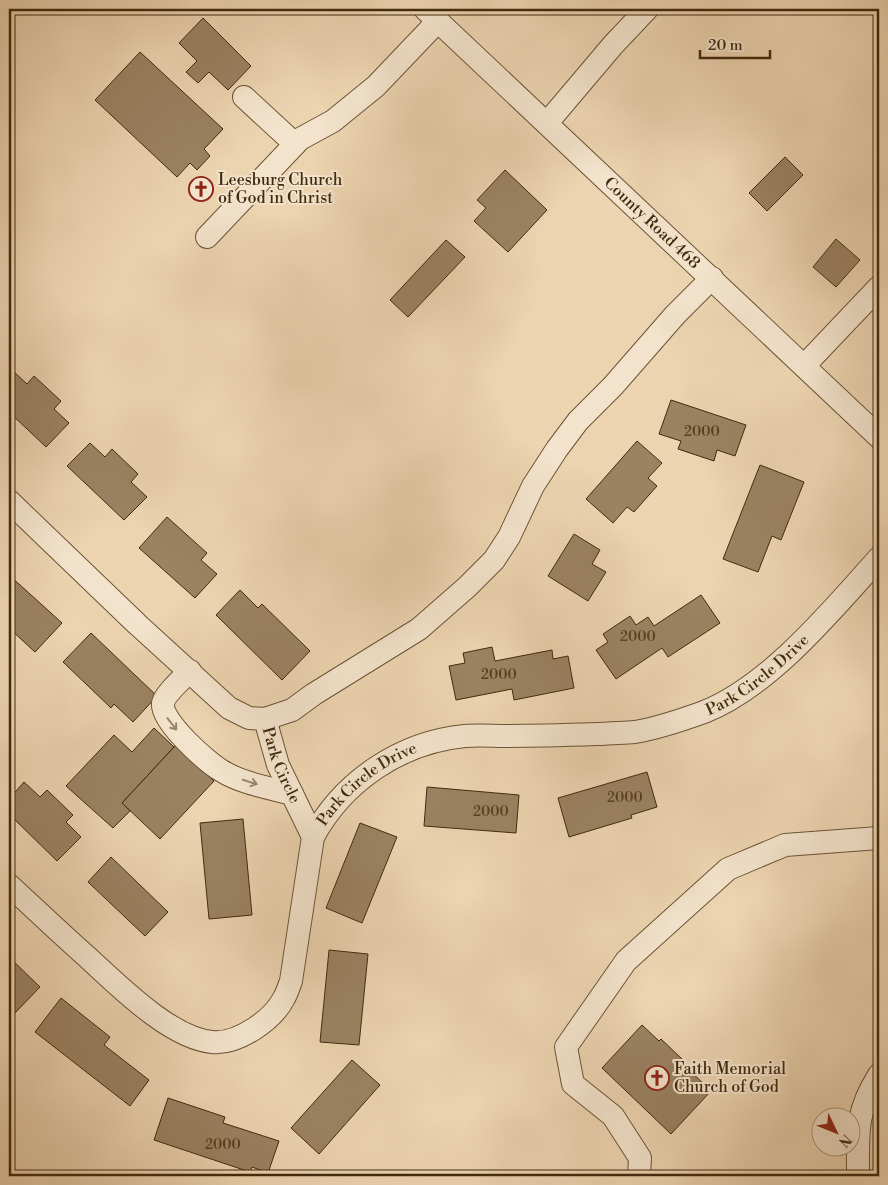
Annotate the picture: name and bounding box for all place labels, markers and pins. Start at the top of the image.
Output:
place label: Leesburg Church of God in Christ [218,170,343,208]
church icon: Leesburg Church of God in Christ [188,176,214,202]
place label: Faith Memorial Church of God [674,1059,786,1097]
church icon: Faith Memorial Church of God [644,1065,670,1091]

